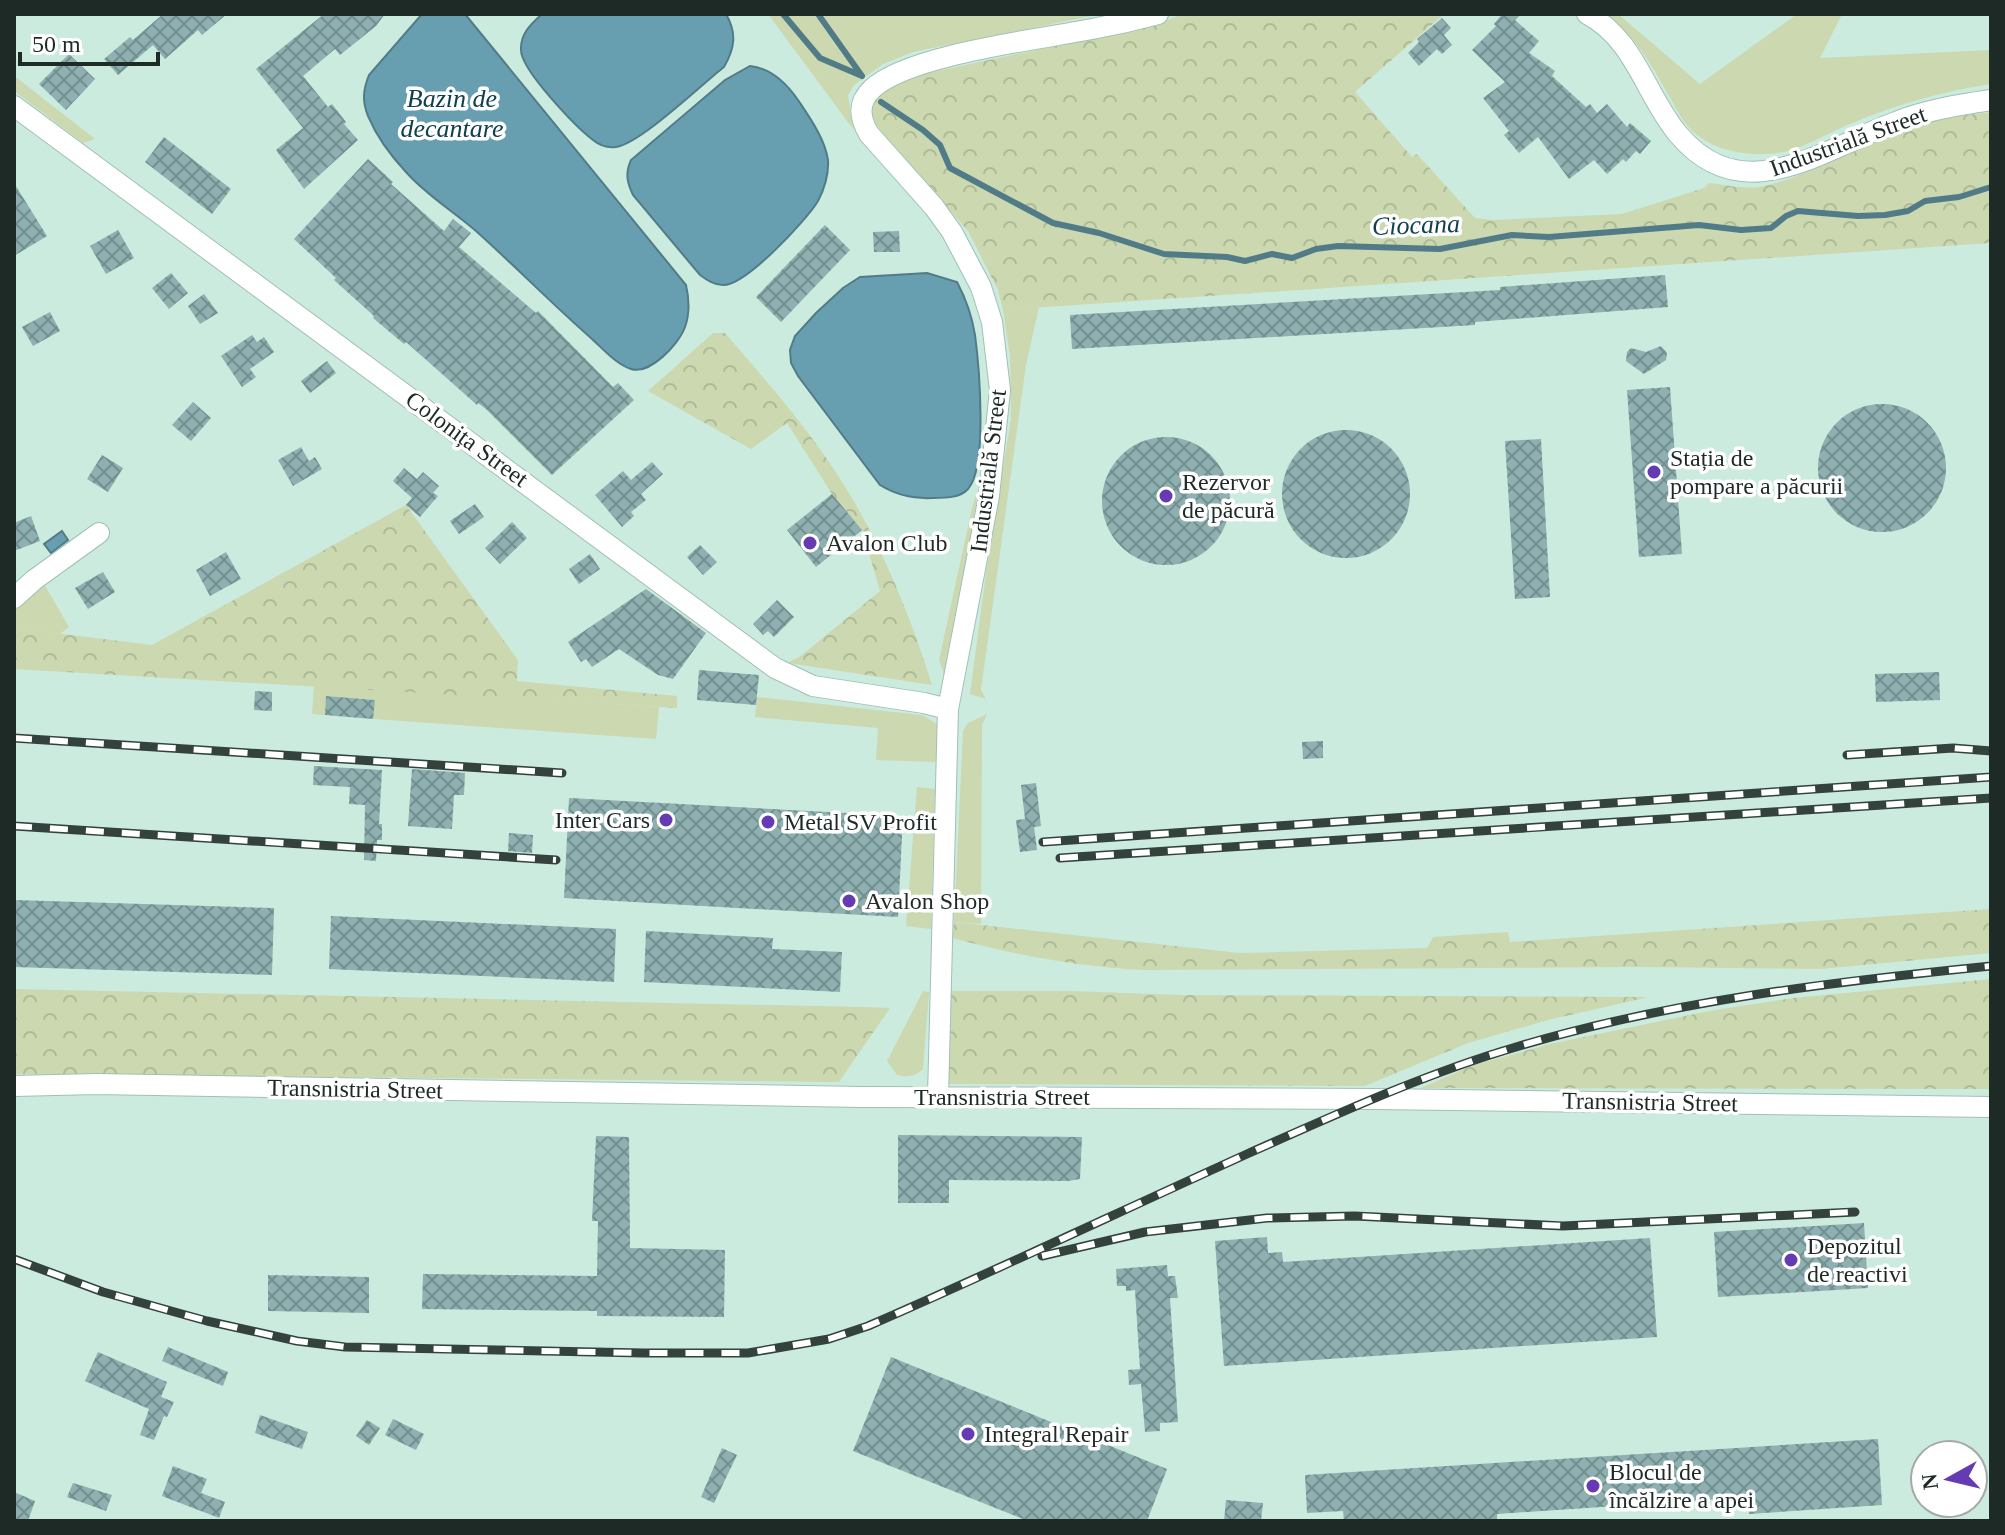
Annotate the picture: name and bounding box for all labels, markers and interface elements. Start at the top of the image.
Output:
scale bar [20,16,158,66]
text: 50 m [32,31,81,57]
water label: Bazin de decantare [401,84,504,143]
street label: Industrială Street [1766,101,1930,181]
water label: Ciocana [1371,209,1461,241]
street label: Colonița Street [401,386,533,492]
street label: Industrială Street [965,387,1011,554]
place label: Stația de pompare a păcurii [1670,445,1844,499]
marker: Stația de pompare a păcurii [1645,463,1663,481]
place label: Rezervor de păcură [1182,469,1275,523]
marker: Rezervor de păcură [1157,487,1175,505]
place label: Avalon Club [826,530,948,556]
marker: Avalon Club [801,534,819,552]
place label: Inter Cars [555,807,650,833]
place label: Metal SV Profit [784,809,937,835]
marker: Inter Cars [657,811,675,829]
marker: Metal SV Profit [759,813,777,831]
place label: Avalon Shop [865,888,989,914]
marker: Avalon Shop [840,892,858,910]
street label: Transnistria Street [267,1074,443,1104]
street label: Transnistria Street [914,1084,1090,1110]
street label: Transnistria Street [1562,1087,1738,1117]
place label: Depozitul de reaсtivi [1807,1233,1908,1287]
marker: Depozitul de reaсtivi [1782,1251,1800,1269]
place label: Integral Repair [984,1421,1129,1447]
marker: Integral Repair [959,1425,977,1443]
north arrow [1909,1439,1989,1519]
place label: Blocul de încălzire a apei [1608,1459,1755,1513]
text: N [1916,1472,1943,1491]
marker: Blocul de încălzire a apei [1584,1477,1602,1495]

